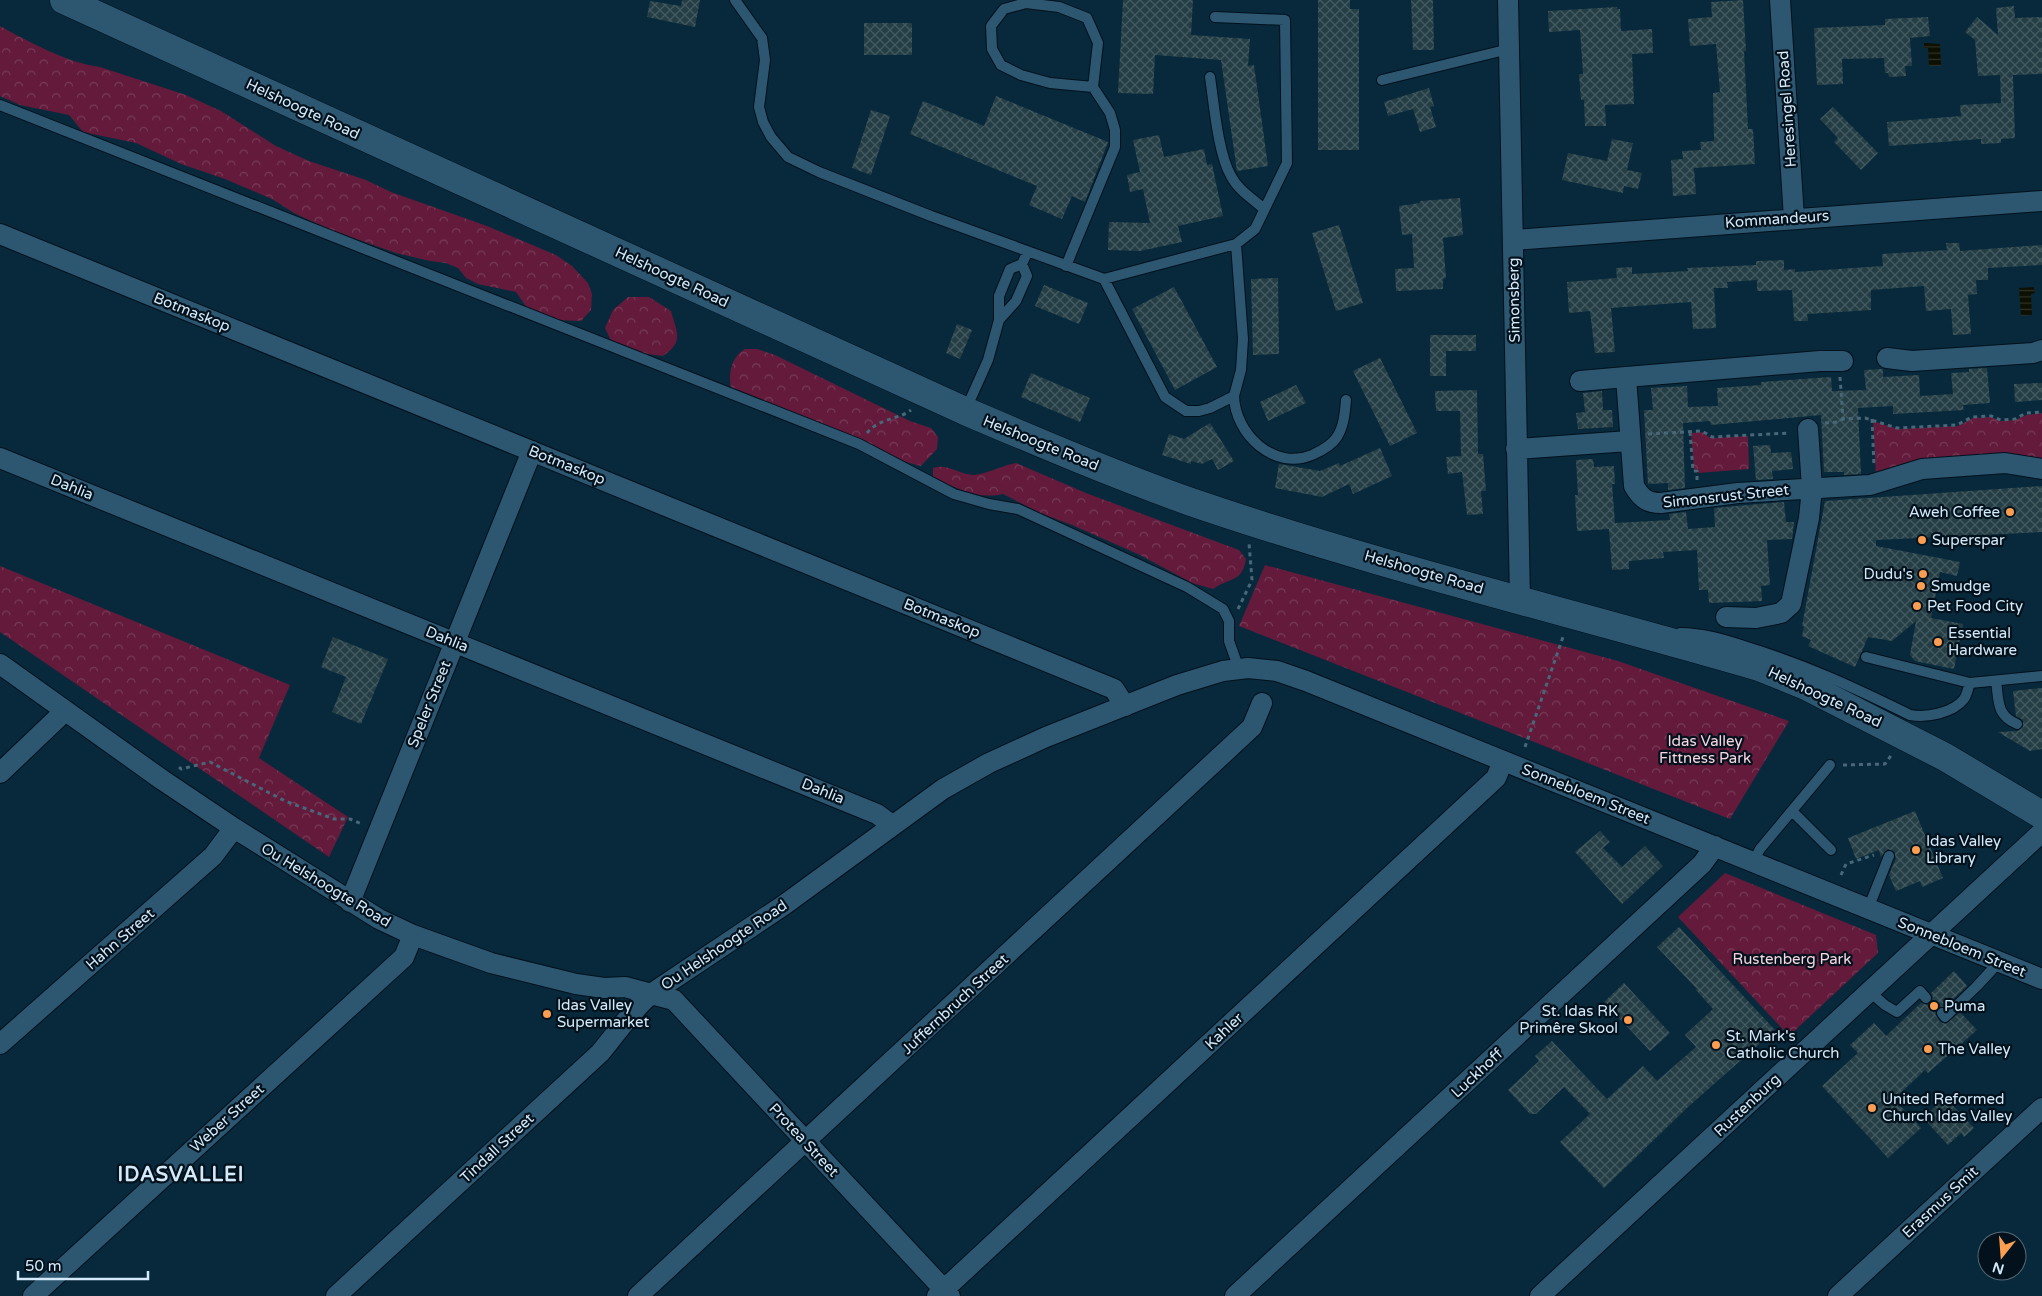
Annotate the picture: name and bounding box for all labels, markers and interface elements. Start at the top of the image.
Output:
street label: Heresingel Road [1774,50,1800,168]
street label: Helshoogte Road [243,75,363,143]
street label: Kommandeurs [1724,206,1830,232]
street label: Helshoogte Road [612,243,732,311]
street label: Simonsberg [1504,257,1524,343]
street label: Botmaskop [151,288,233,336]
street label: Helshoogte Road [981,412,1101,474]
street label: Botmaskop [526,441,608,489]
street label: Dahlia [48,470,96,504]
street label: Simonsrust Street [1662,480,1790,512]
place label: Aweh Coffee [1909,503,2000,521]
marker: Aweh Coffee [2004,506,2016,518]
place label: Superspar [1932,531,2005,549]
marker: Superspar [1916,534,1928,546]
street label: Helshoogte Road [1362,546,1486,598]
place label: Dudu's [1864,565,1913,583]
marker: Dudu's [1917,568,1929,580]
place label: Smudge [1931,577,1990,595]
marker: Smudge [1915,580,1927,592]
street label: Botmaskop [901,594,983,642]
place label: Pet Food City [1927,597,2023,615]
marker: Pet Food City [1911,600,1923,612]
street label: Dahlia [423,622,471,656]
place label: Essential Hardware [1948,624,2017,659]
marker: Essential Hardware [1932,636,1944,648]
street label: Speler Street [403,658,455,750]
street label: Helshoogte Road [1765,663,1885,731]
park label: Idas Valley Fittness Park [1659,732,1751,767]
street label: Sonnebloem Street [1519,760,1653,828]
street label: Dahlia [799,774,847,808]
place label: Idas Valley Library [1926,832,2001,867]
street label: Ou Helshoogte Road [258,839,394,931]
marker: Idas Valley Library [1910,844,1922,856]
street label: Ou Helshoogte Road [658,896,790,994]
street label: Hahn Street [82,904,158,974]
street label: Sonnebloem Street [1895,913,2029,981]
street label: Juffernbruch Street [898,950,1012,1058]
park label: Rustenberg Park [1732,950,1852,968]
place label: Idas Valley Supermarket [557,996,649,1031]
place label: Puma [1944,997,1985,1015]
marker: Puma [1928,1000,1940,1012]
place label: St. Idas RK Primêre Skool [1519,1002,1618,1037]
marker: Idas Valley Supermarket [541,1008,553,1020]
street label: Kahler [1201,1009,1247,1053]
marker: St. Idas RK Primêre Skool [1622,1014,1634,1026]
place label: St. Mark's Catholic Church [1726,1027,1839,1062]
marker: St. Mark's Catholic Church [1710,1039,1722,1051]
place label: The Valley [1938,1040,2011,1058]
marker: The Valley [1922,1043,1934,1055]
street label: Luckhoff [1448,1044,1507,1101]
street label: Rustenburg [1710,1070,1784,1140]
street label: Weber Street [186,1080,268,1156]
place label: United Reformed Church Idas Valley [1882,1090,2012,1125]
street label: Protea Street [765,1100,843,1181]
marker: United Reformed Church Idas Valley [1866,1102,1878,1114]
street label: Tindall Street [456,1109,538,1187]
street label: Erasmus Smit [1898,1162,1982,1242]
district label: IDASVALLEI [118,1163,244,1187]
north arrow [1977,1231,2027,1281]
scale bar [18,1248,148,1280]
text: 50 m [25,1257,62,1275]
text: N [1990,1258,2006,1278]

